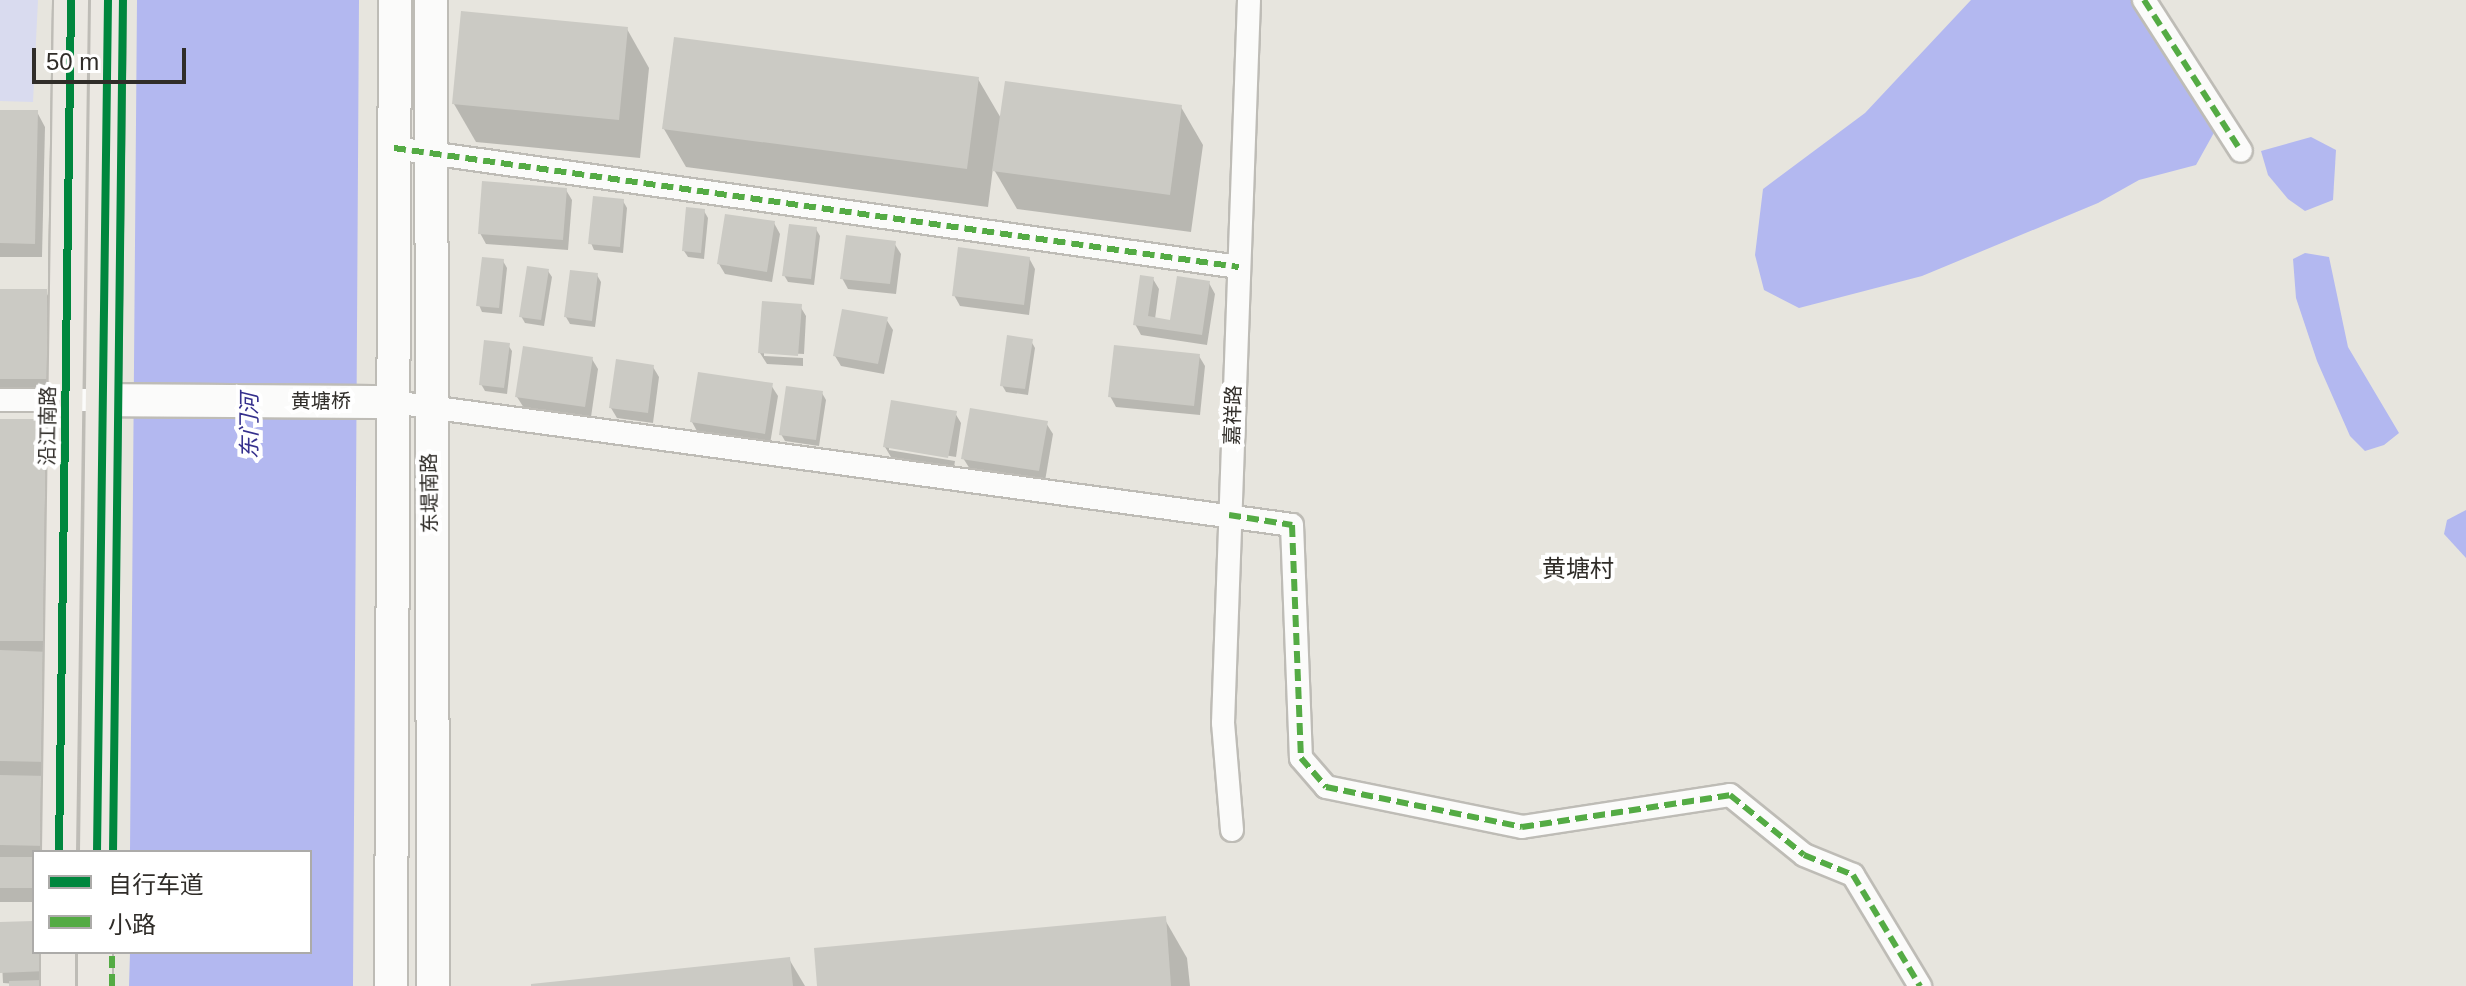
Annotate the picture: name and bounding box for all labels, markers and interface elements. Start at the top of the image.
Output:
scale bar [36,32,190,82]
text: 50 m [46,48,99,75]
street label: 嘉祥路 [1220,385,1246,445]
street label: 沿江南路 [35,386,61,466]
street label: 黄塘桥 [291,389,351,413]
water label: 东门河 [237,393,263,459]
street label: 东堤南路 [417,453,443,533]
district label: 黄塘村 [1542,555,1614,583]
legend [32,850,312,954]
text: 自行车道 [108,871,204,898]
text: 小路 [108,911,156,938]

